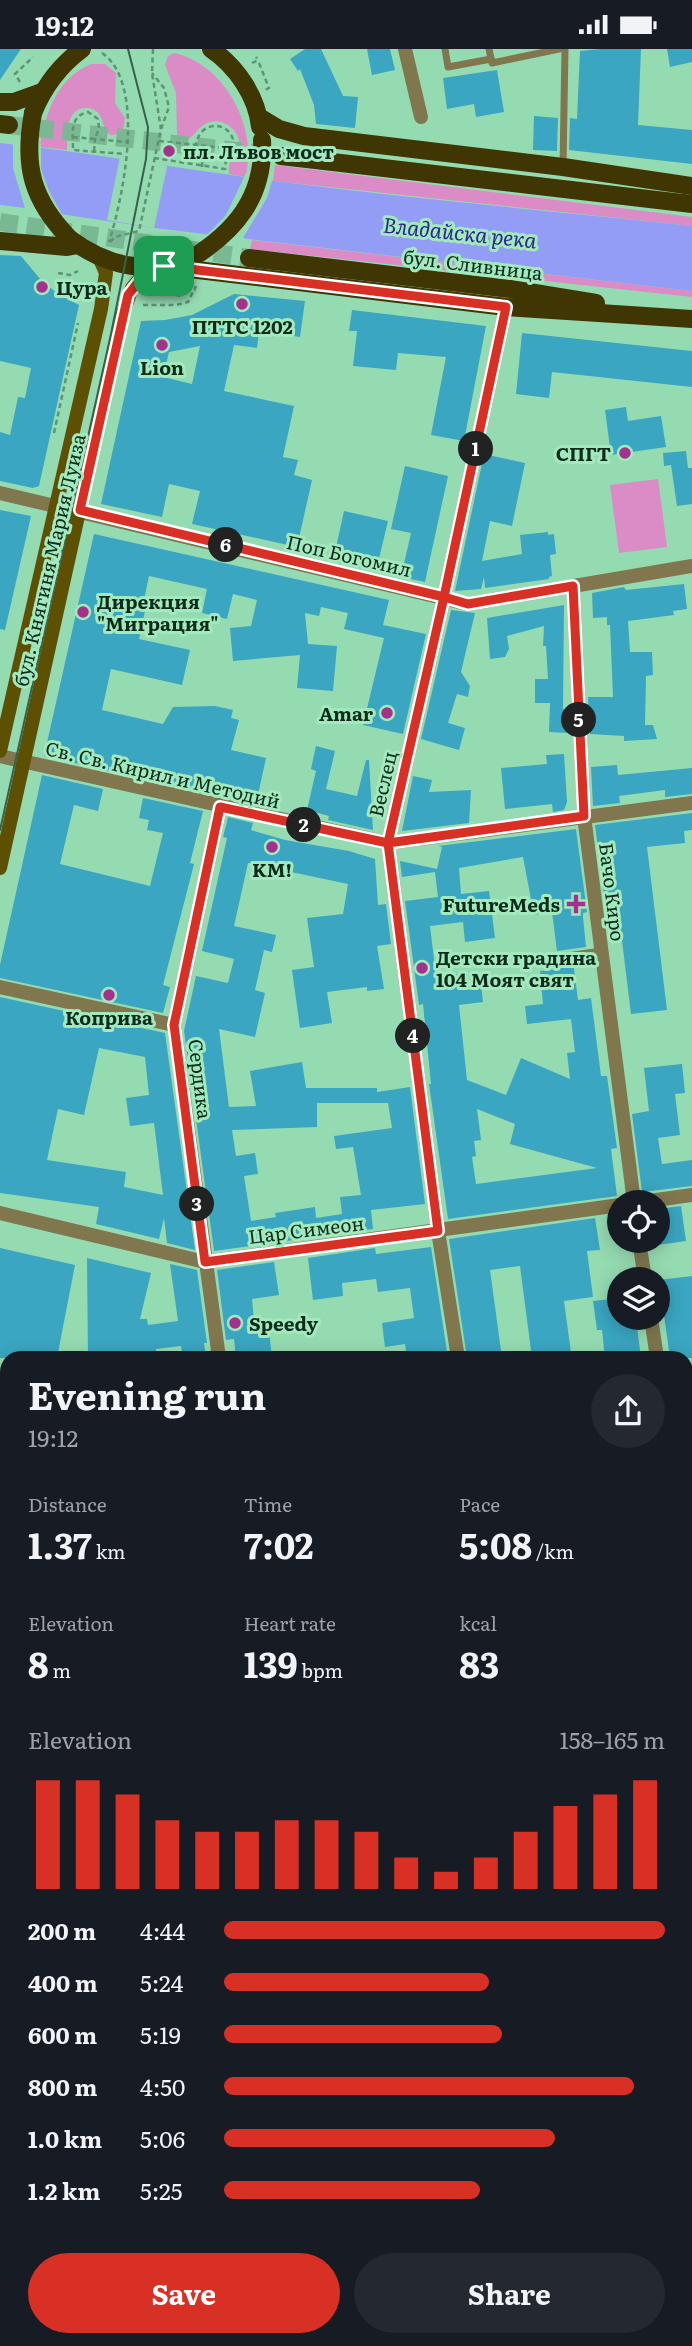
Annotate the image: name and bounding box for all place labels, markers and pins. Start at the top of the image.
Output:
place label: пл. Лъвов мост [183,137,334,165]
marker: пл. Лъвов мост [161,143,177,159]
pin [134,236,194,296]
place label: Цура [56,273,107,301]
marker: Цура [34,279,50,295]
marker: ПТТС 1202 [234,296,250,312]
place label: ПТТС 1202 [191,312,293,340]
marker: Lion [154,337,170,353]
place label: Lion [140,353,184,381]
pin: 1 [458,431,494,467]
place label: СПГТ [556,439,611,467]
marker: СПГТ [617,445,633,461]
pin: 6 [208,527,244,563]
place label: Дирекция "Миграция" [97,587,219,637]
marker: Дирекция "Миграция" [75,604,91,620]
place label: Amar [319,699,374,727]
pin: 5 [562,703,596,737]
marker: Amar [379,705,395,721]
pin: 2 [286,807,322,843]
marker: KM! [264,839,280,855]
place label: KM! [252,855,292,883]
place label: FutureMeds [443,890,560,918]
marker: FutureMeds [566,894,586,914]
place label: Детски градина 104 Моят свят [436,943,596,993]
marker: Детски градина 104 Моят свят [414,960,430,976]
marker: Коприва [101,987,117,1003]
place label: Коприва [65,1003,153,1031]
pin: 4 [396,1019,430,1053]
pin: 3 [180,1187,214,1221]
place label: Speedy [249,1309,319,1337]
marker: Speedy [227,1315,243,1331]

